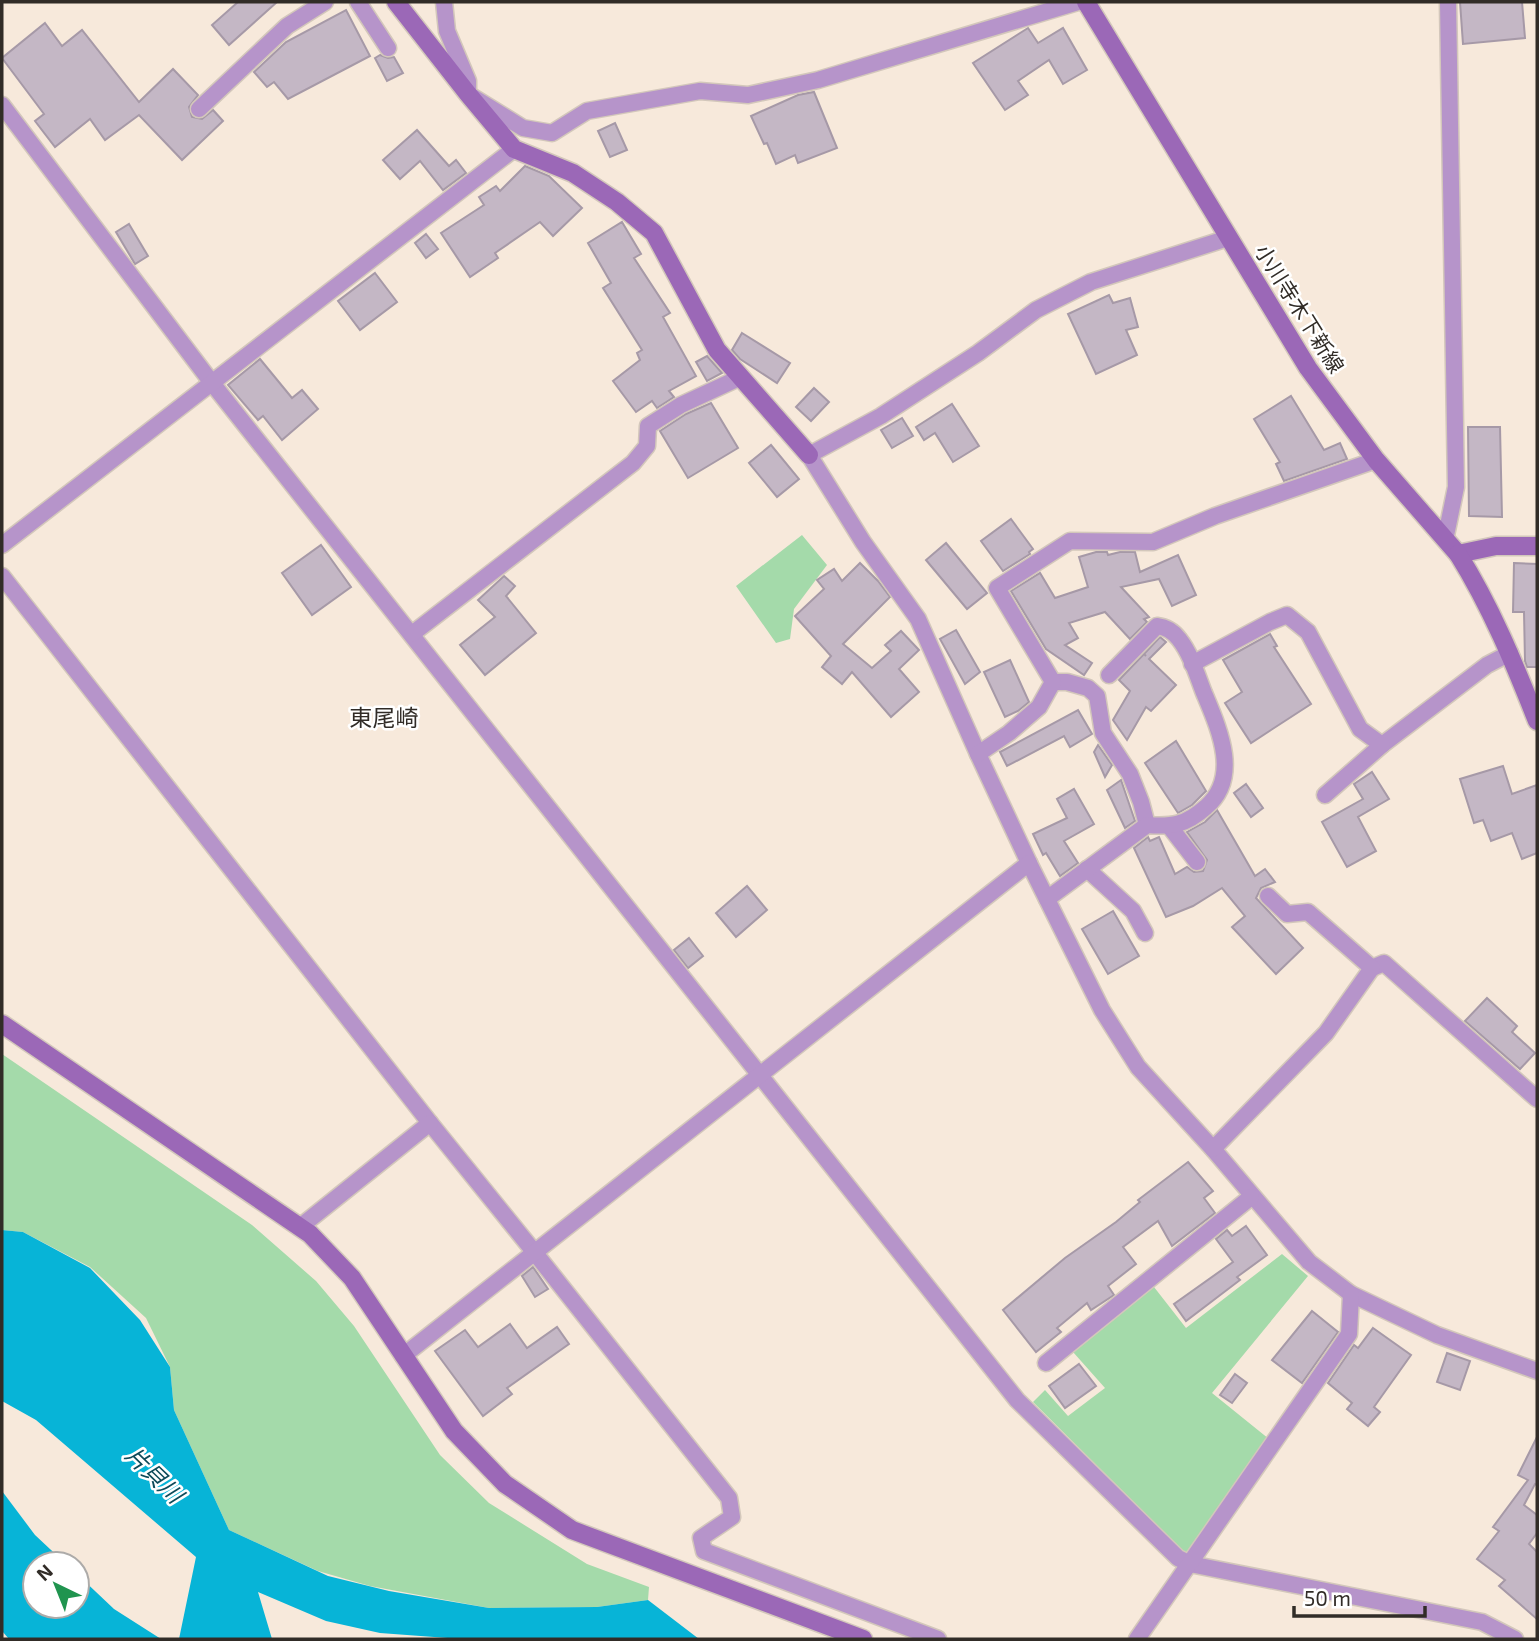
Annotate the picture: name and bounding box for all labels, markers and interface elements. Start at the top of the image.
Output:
street label: 小川寺木下新線 [1251,239,1350,377]
district label: 東尾崎 [350,703,419,731]
water label: 片貝川 [120,1440,191,1510]
north arrow [21,1550,91,1620]
text: N [31,1559,57,1585]
scale bar [1294,1574,1425,1618]
text: 50 m [1304,1585,1351,1610]

